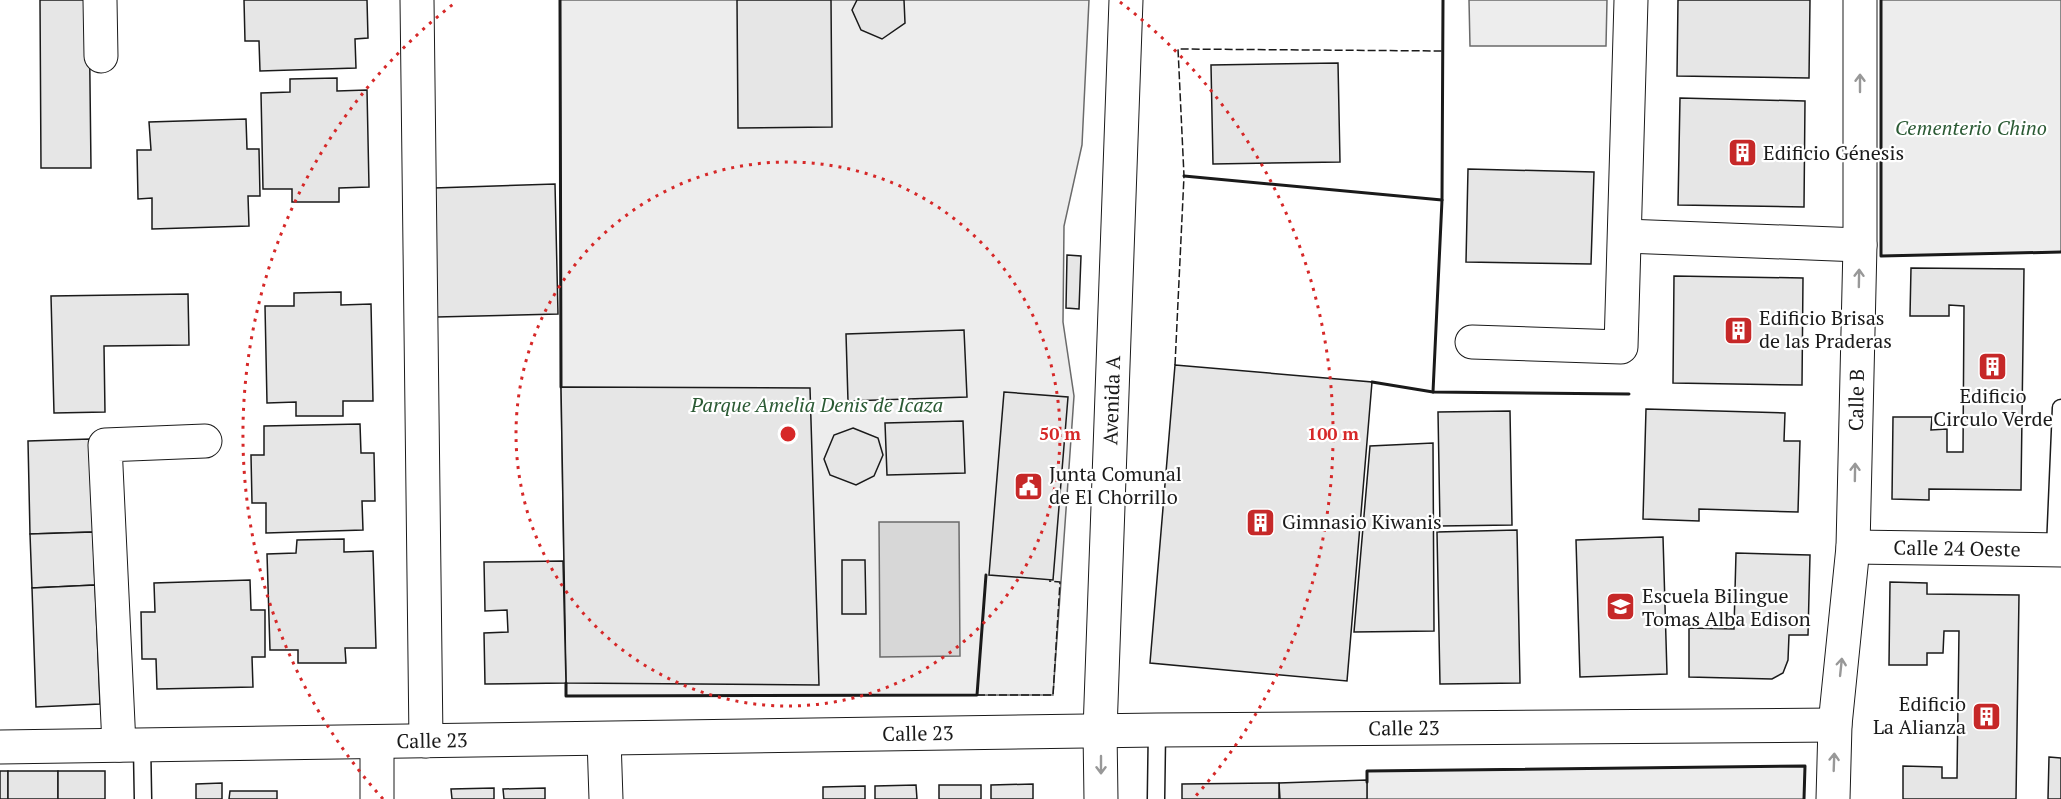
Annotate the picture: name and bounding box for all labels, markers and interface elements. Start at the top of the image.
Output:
one-way arrow [1854,73,1866,93]
park label: Cementerio Chino [1895,114,2047,141]
building icon: Edificio Génesis [1726,137,1758,169]
place label: Edificio Génesis [1763,139,1904,166]
one-way arrow [1854,268,1865,288]
place label: Edificio Brisas de las Praderas [1759,304,1892,354]
building icon: Edificio Brisas de las Praderas [1722,314,1754,346]
building icon: Edificio Circulo Verde [1977,350,2009,382]
street label: Avenida A [1096,355,1126,445]
street label: Calle B [1842,369,1870,431]
place label: Edificio Circulo Verde [1933,382,2053,432]
park label: Parque Amelia Denis de Icaza [690,391,943,418]
text: 50 m [1039,421,1081,445]
text: 100 m [1307,421,1359,445]
centre of rings [778,424,798,444]
place label: Junta Comunal de El Chorrillo [1049,460,1182,510]
one-way arrow [1849,463,1860,483]
public building icon: Junta Comunal de El Chorrillo [1012,470,1044,502]
building icon: Gimnasio Kiwanis [1245,506,1277,538]
place label: Gimnasio Kiwanis [1282,508,1442,535]
street label: Calle 24 Oeste [1893,534,2021,562]
place label: Escuela Bilingue Tomas Alba Edison [1642,582,1811,632]
school or university icon: Escuela Bilingue Tomas Alba Edison [1605,591,1637,623]
one-way arrow [1836,657,1847,677]
place label: Edificio La Alianza [1873,690,1966,740]
building icon: Edificio La Alianza [1971,700,2003,732]
street label: Calle 23 [1368,714,1440,741]
street label: Calle 23 [882,719,954,747]
street label: Calle 23 [396,726,468,754]
one-way arrow [1828,753,1840,773]
one-way arrow [1095,754,1107,774]

